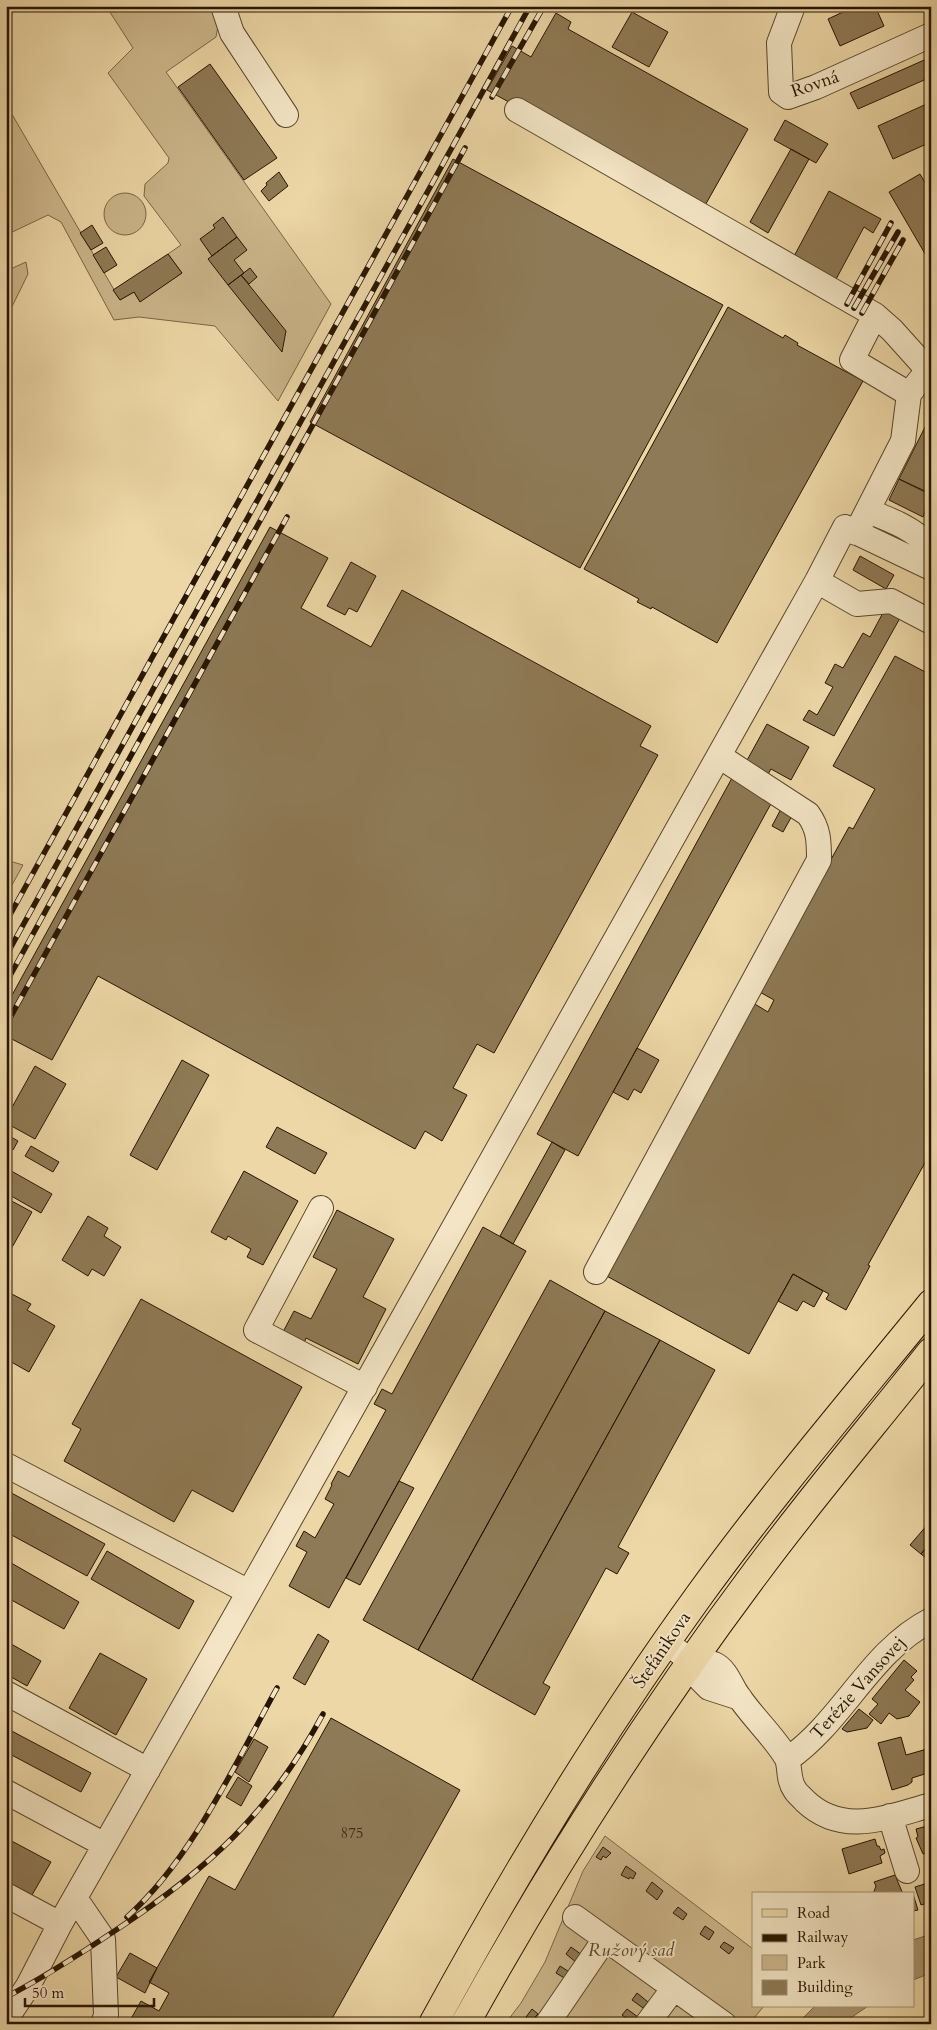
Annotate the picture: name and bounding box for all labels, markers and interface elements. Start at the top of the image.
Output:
street label: Rovná [788,64,843,104]
street label: Štefánikova [627,1606,697,1693]
street label: Terézie Vansovej [805,1631,911,1745]
house number: 875 [340,1823,364,1843]
legend [752,1892,914,2008]
text: Road [797,1903,830,1923]
text: Railway [797,1927,848,1947]
park label: Ružový sad [588,1938,675,1963]
text: Park [797,1953,826,1973]
scale bar [25,1975,154,2007]
text: Building [797,1977,853,1997]
text: 50 m [32,1983,64,2003]

